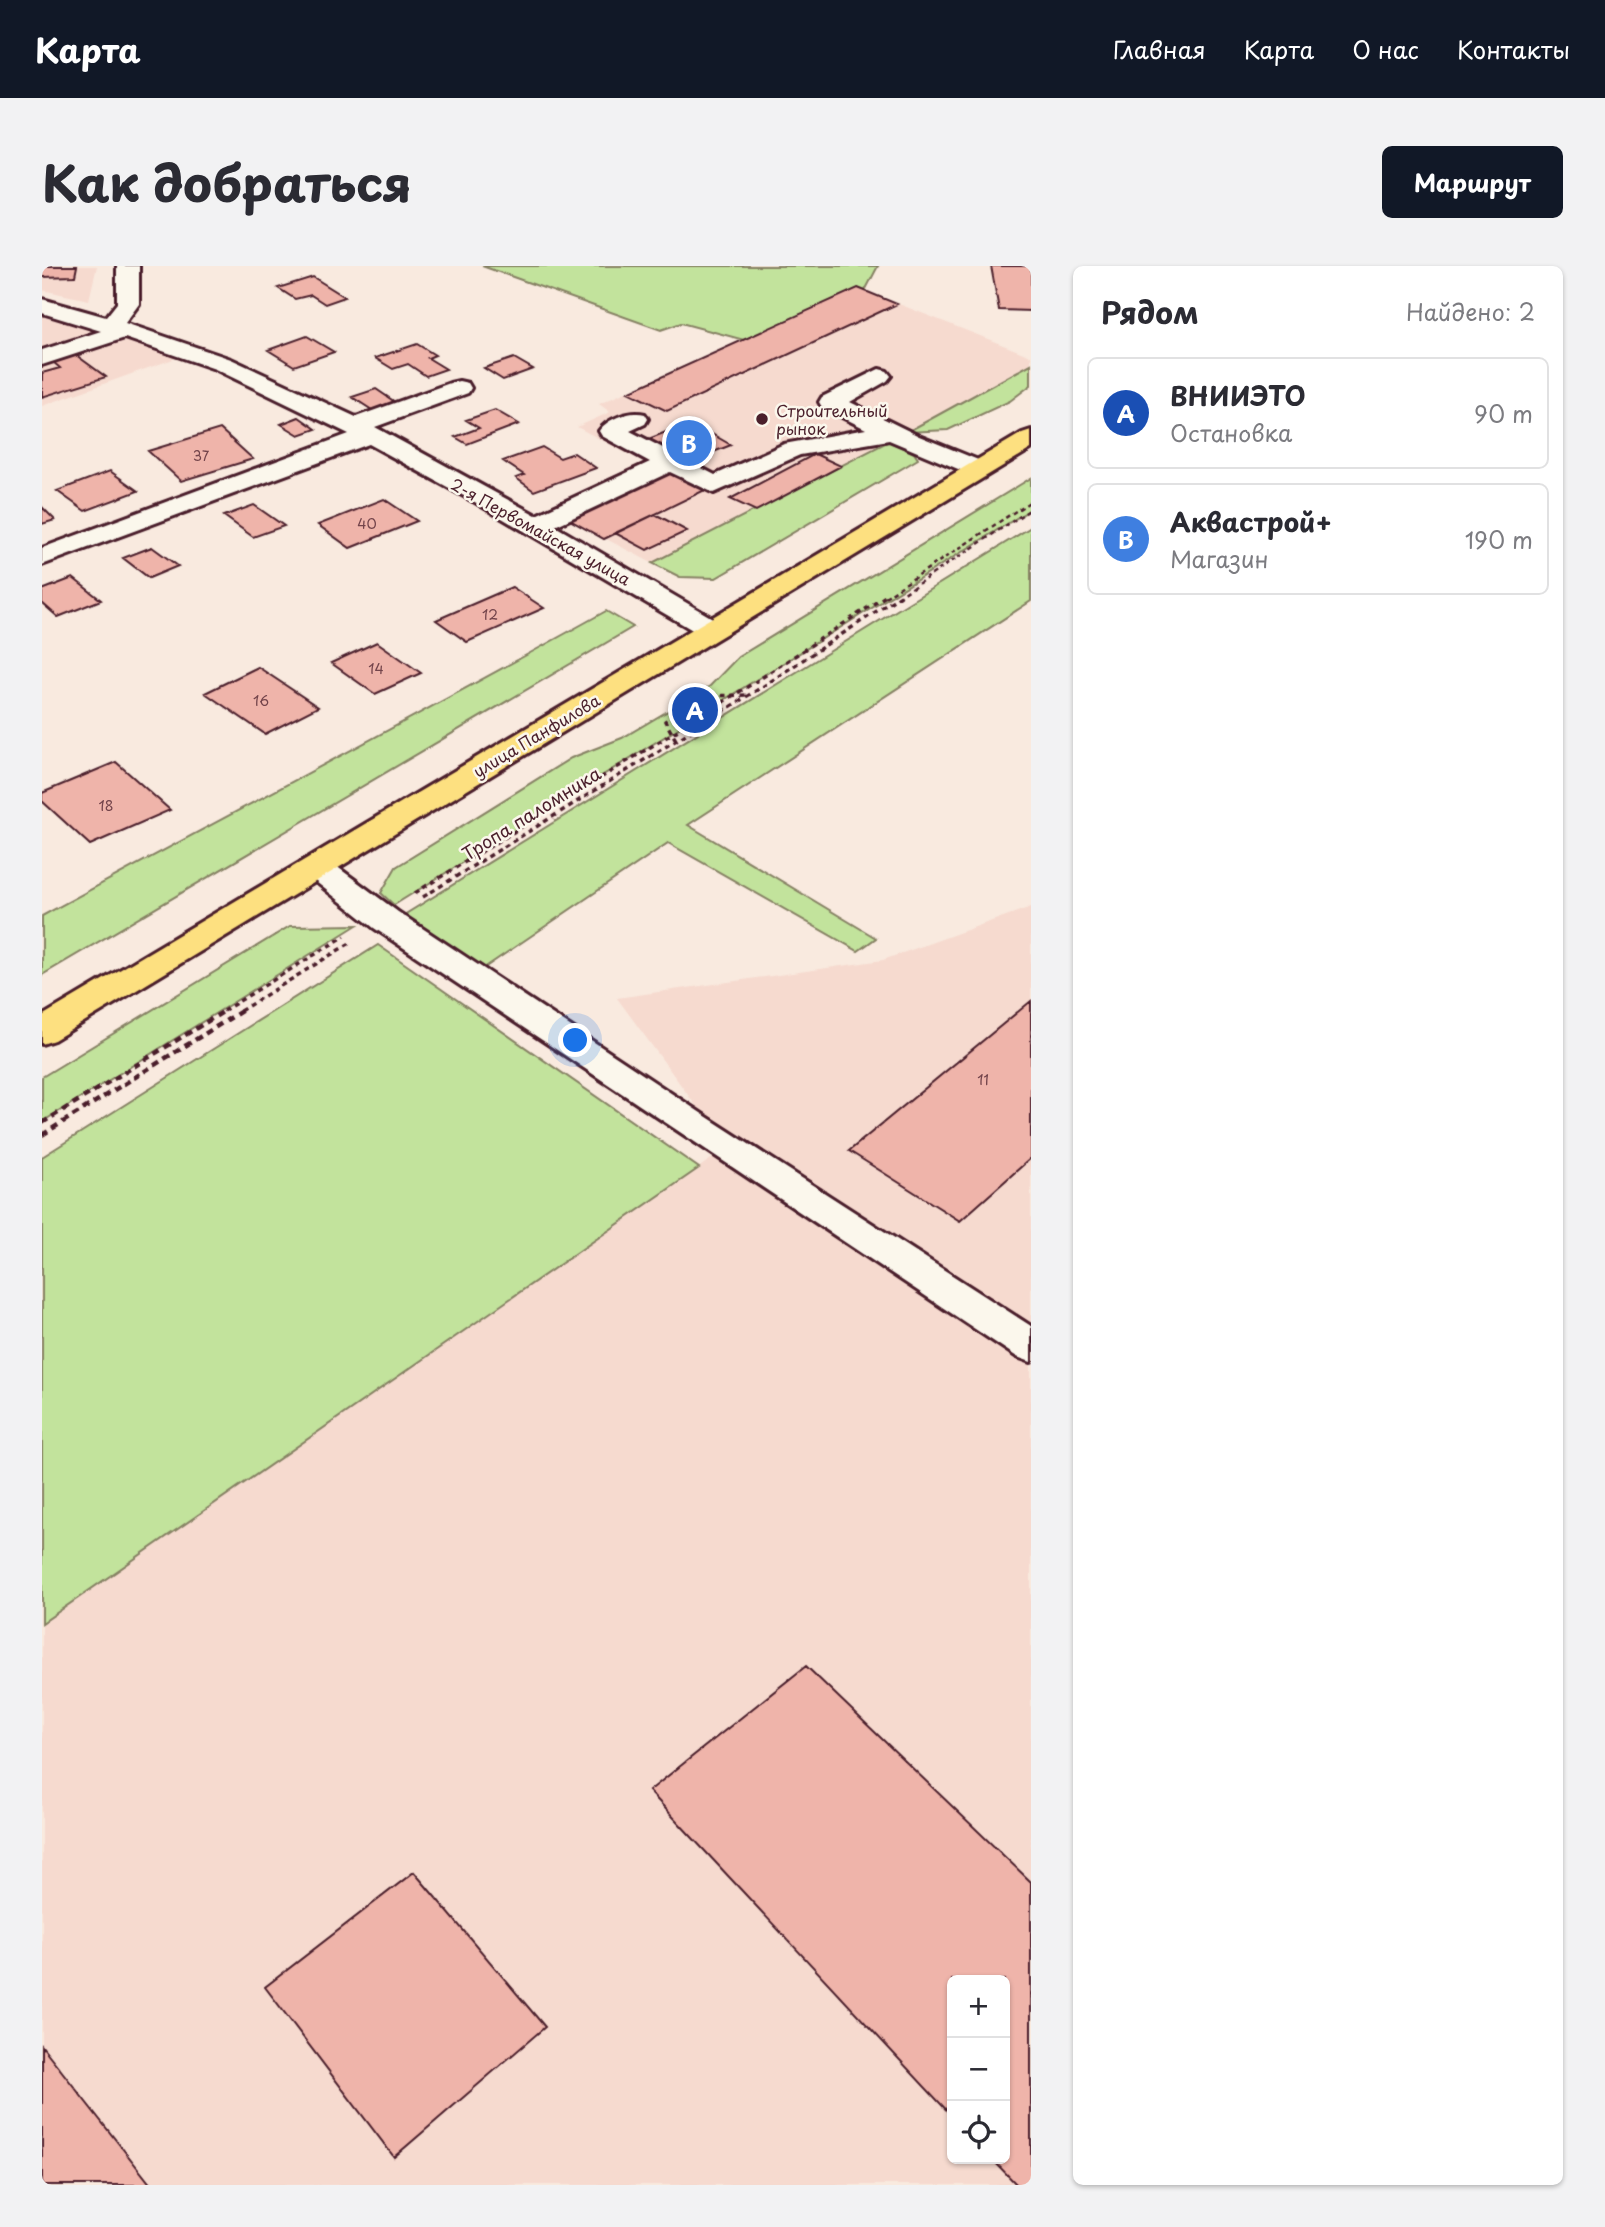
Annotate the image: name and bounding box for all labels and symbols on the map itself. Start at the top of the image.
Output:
place label: Строительный рынок [776,398,888,440]
marker: Строительный рынок [754,411,770,427]
pin: B [666,417,712,469]
house number: 37 [193,445,210,466]
street label: 2-я Первомайская улица [447,471,635,591]
house number: 40 [357,513,377,534]
house number: 12 [482,604,498,625]
house number: 14 [368,658,384,679]
pin: A [672,684,718,736]
street label: улица Панфилова [468,688,604,782]
house number: 16 [253,690,269,711]
street label: Тропа паломника [456,759,606,867]
house number: 18 [98,795,114,816]
your location [558,1023,592,1057]
house number: 11 [977,1069,989,1090]

